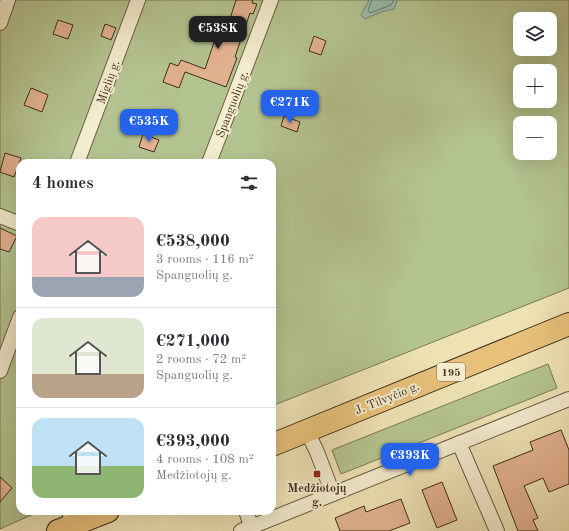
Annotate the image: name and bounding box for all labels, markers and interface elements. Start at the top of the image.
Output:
map controls [513,12,557,160]
button: layers [513,12,557,56]
pin: €538K [190,16,246,50]
text: €538K [198,22,238,35]
street label: Miglių g. [95,59,122,106]
button: + [513,64,557,108]
street label: Spanguolių g. [215,69,251,140]
pin: €271K [262,90,318,124]
text: €271K [270,96,310,109]
pin: €535K [121,109,177,143]
text: €535K [129,115,169,128]
button: − [513,116,557,160]
icon: filters [238,172,260,194]
text: 4 homes [32,175,94,192]
icon: home [64,233,112,281]
text: €538,000 [156,233,230,250]
text: 3 rooms · 116 m² [156,253,254,266]
text: Spanguolių g. [156,269,233,282]
text: €271,000 [156,333,230,350]
icon: home [64,334,112,382]
text: 2 rooms · 72 m² [156,353,246,366]
road number: 195 [437,363,465,381]
text: Spanguolių g. [156,369,233,382]
street label: J. Tilvyčio g. [353,381,421,417]
text: €393,000 [156,433,230,450]
icon: home [64,434,112,482]
pin: €393K [382,443,438,477]
text: €393K [390,449,430,462]
text: 4 rooms · 108 m² [156,453,254,466]
text: Medžiotojų g. [156,469,232,482]
marker: Medžiotojų g. [312,469,322,479]
place label: Medžiotojų g. [288,483,347,509]

